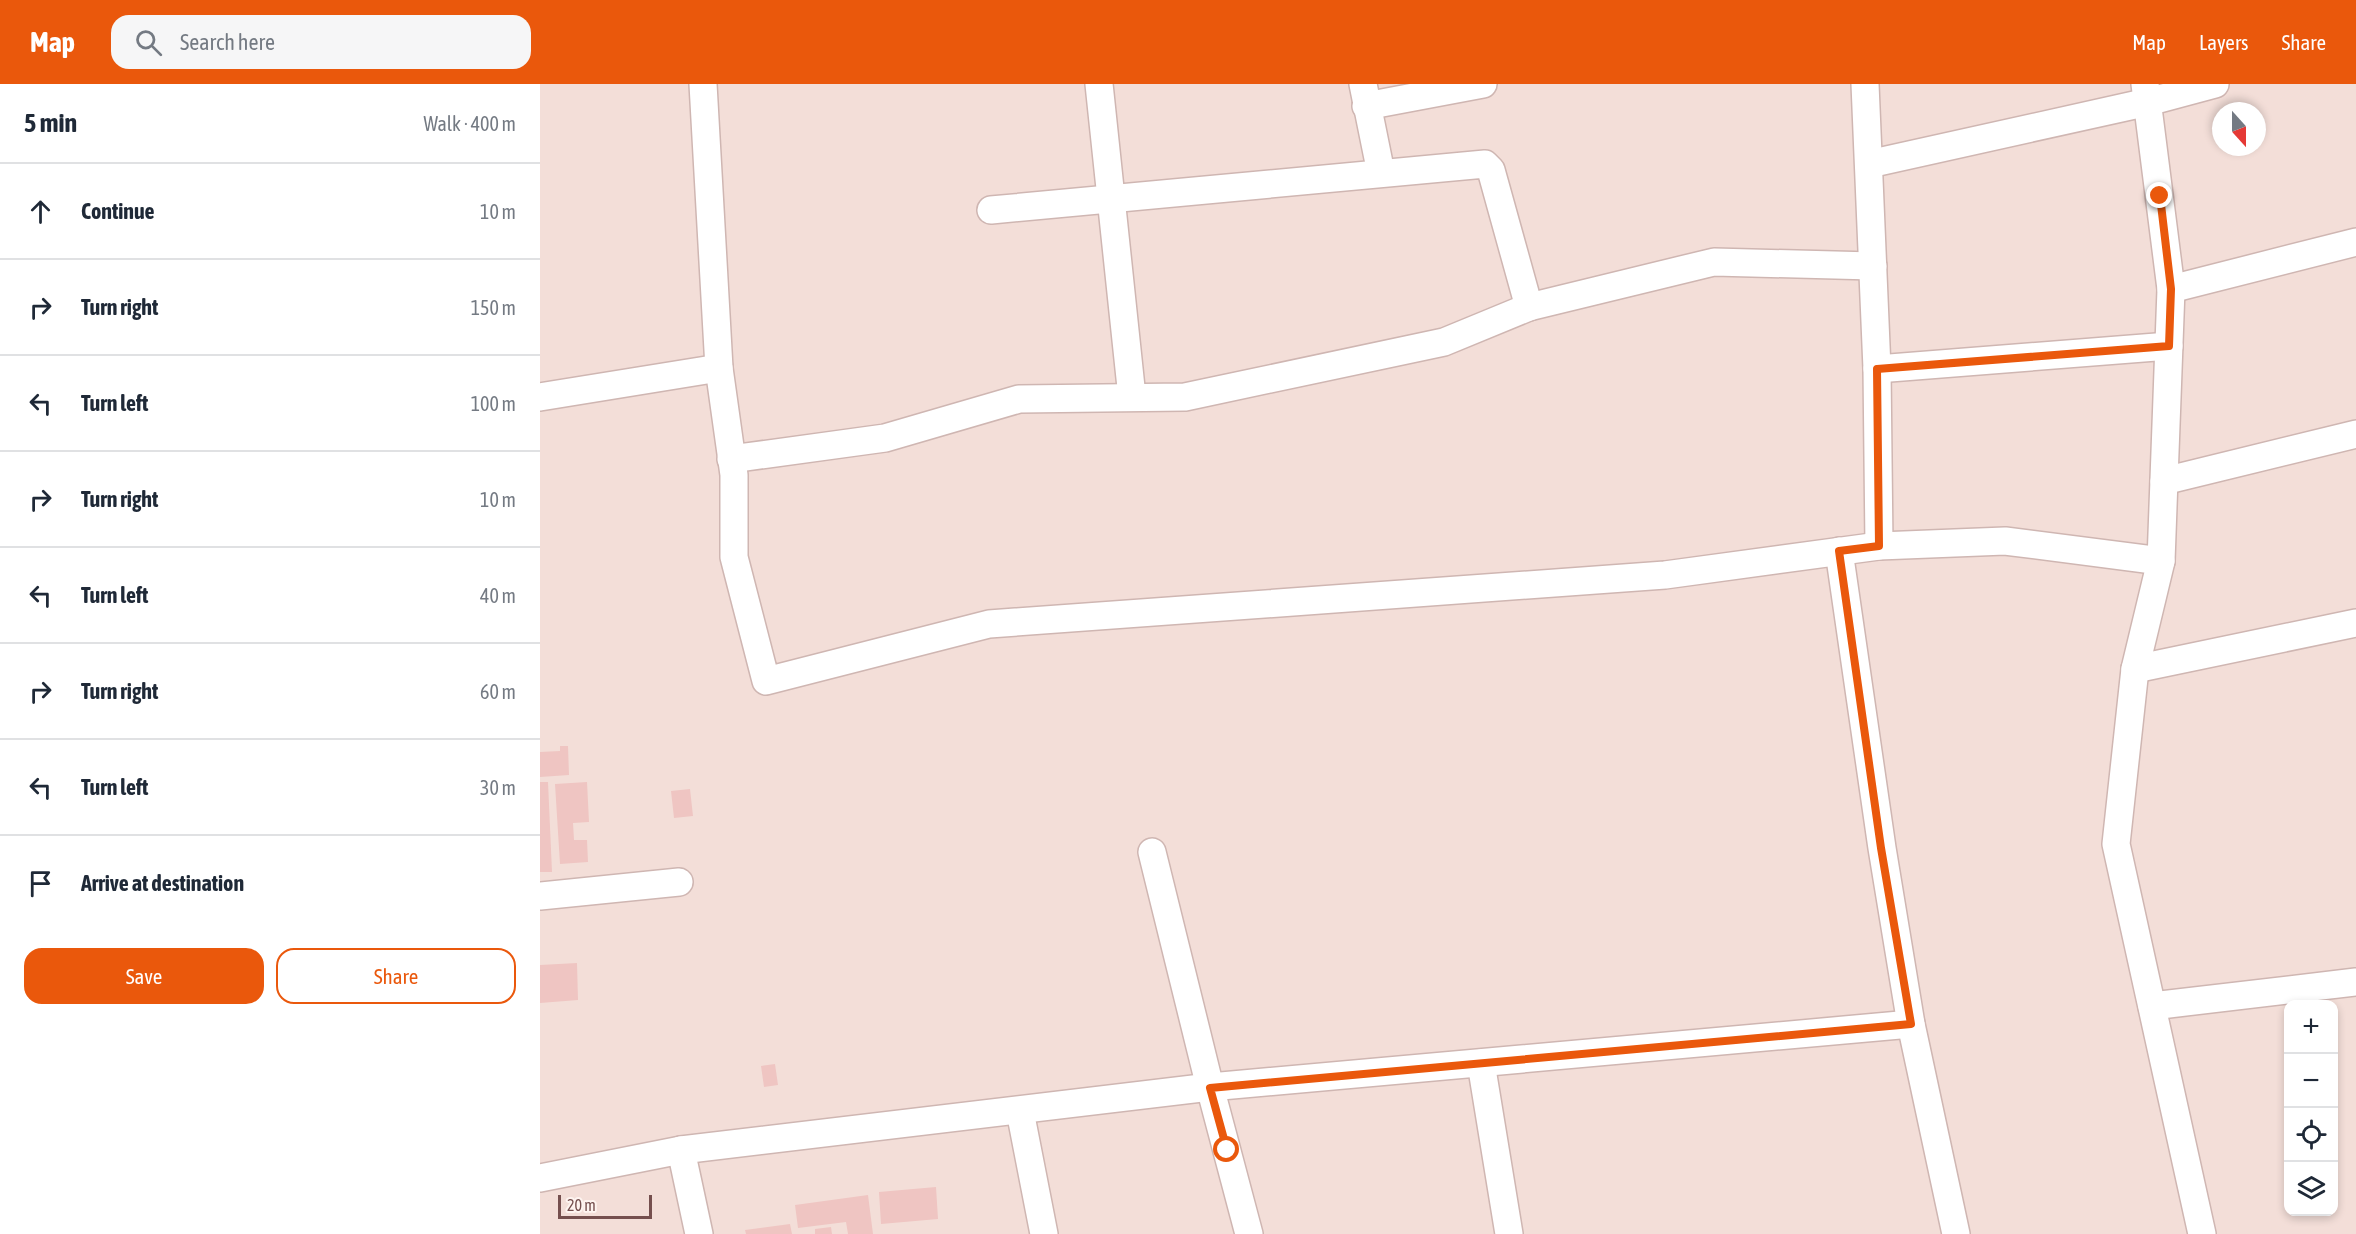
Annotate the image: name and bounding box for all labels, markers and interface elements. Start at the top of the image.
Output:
search box [111,15,531,69]
text: Map [30,26,75,58]
icon: search [132,26,165,59]
text: Search here [180,29,275,55]
text: Map [2132,30,2166,54]
text: Layers [2199,30,2249,54]
text: Share [2282,30,2326,54]
north arrow [2212,102,2266,156]
text: 5 min [24,108,77,138]
text: Walk · 400 m [424,112,516,135]
route end [2146,182,2172,208]
icon: ahead [24,195,57,228]
text: Continue [81,198,155,224]
text: 10 m [480,200,516,223]
icon: right [24,291,57,324]
text: Turn right [81,294,158,320]
text: 150 m [471,296,516,319]
icon: left [24,387,57,420]
text: Turn left [81,390,148,416]
text: 100 m [471,392,516,415]
icon: right [24,483,57,516]
text: Turn right [81,486,158,512]
text: 10 m [480,488,516,511]
icon: left [24,579,57,612]
text: Turn left [81,582,148,608]
text: 40 m [480,584,516,607]
icon: right [24,675,57,708]
text: Turn right [81,678,158,704]
text: 60 m [480,680,516,703]
icon: left [24,771,57,804]
text: Turn left [81,774,148,800]
text: 30 m [480,776,516,799]
icon: arrive [24,867,57,900]
text: Arrive at destination [81,870,244,896]
button: Save [24,948,264,1004]
button: Share [276,948,516,1004]
map controls [2284,1000,2338,1216]
button: + [2284,1000,2338,1054]
button: − [2284,1054,2338,1108]
button: locate [2284,1108,2338,1162]
route start [1213,1136,1239,1162]
button: layers [2284,1162,2338,1216]
scale bar [558,1192,652,1220]
text: 20 m [567,1196,596,1214]

